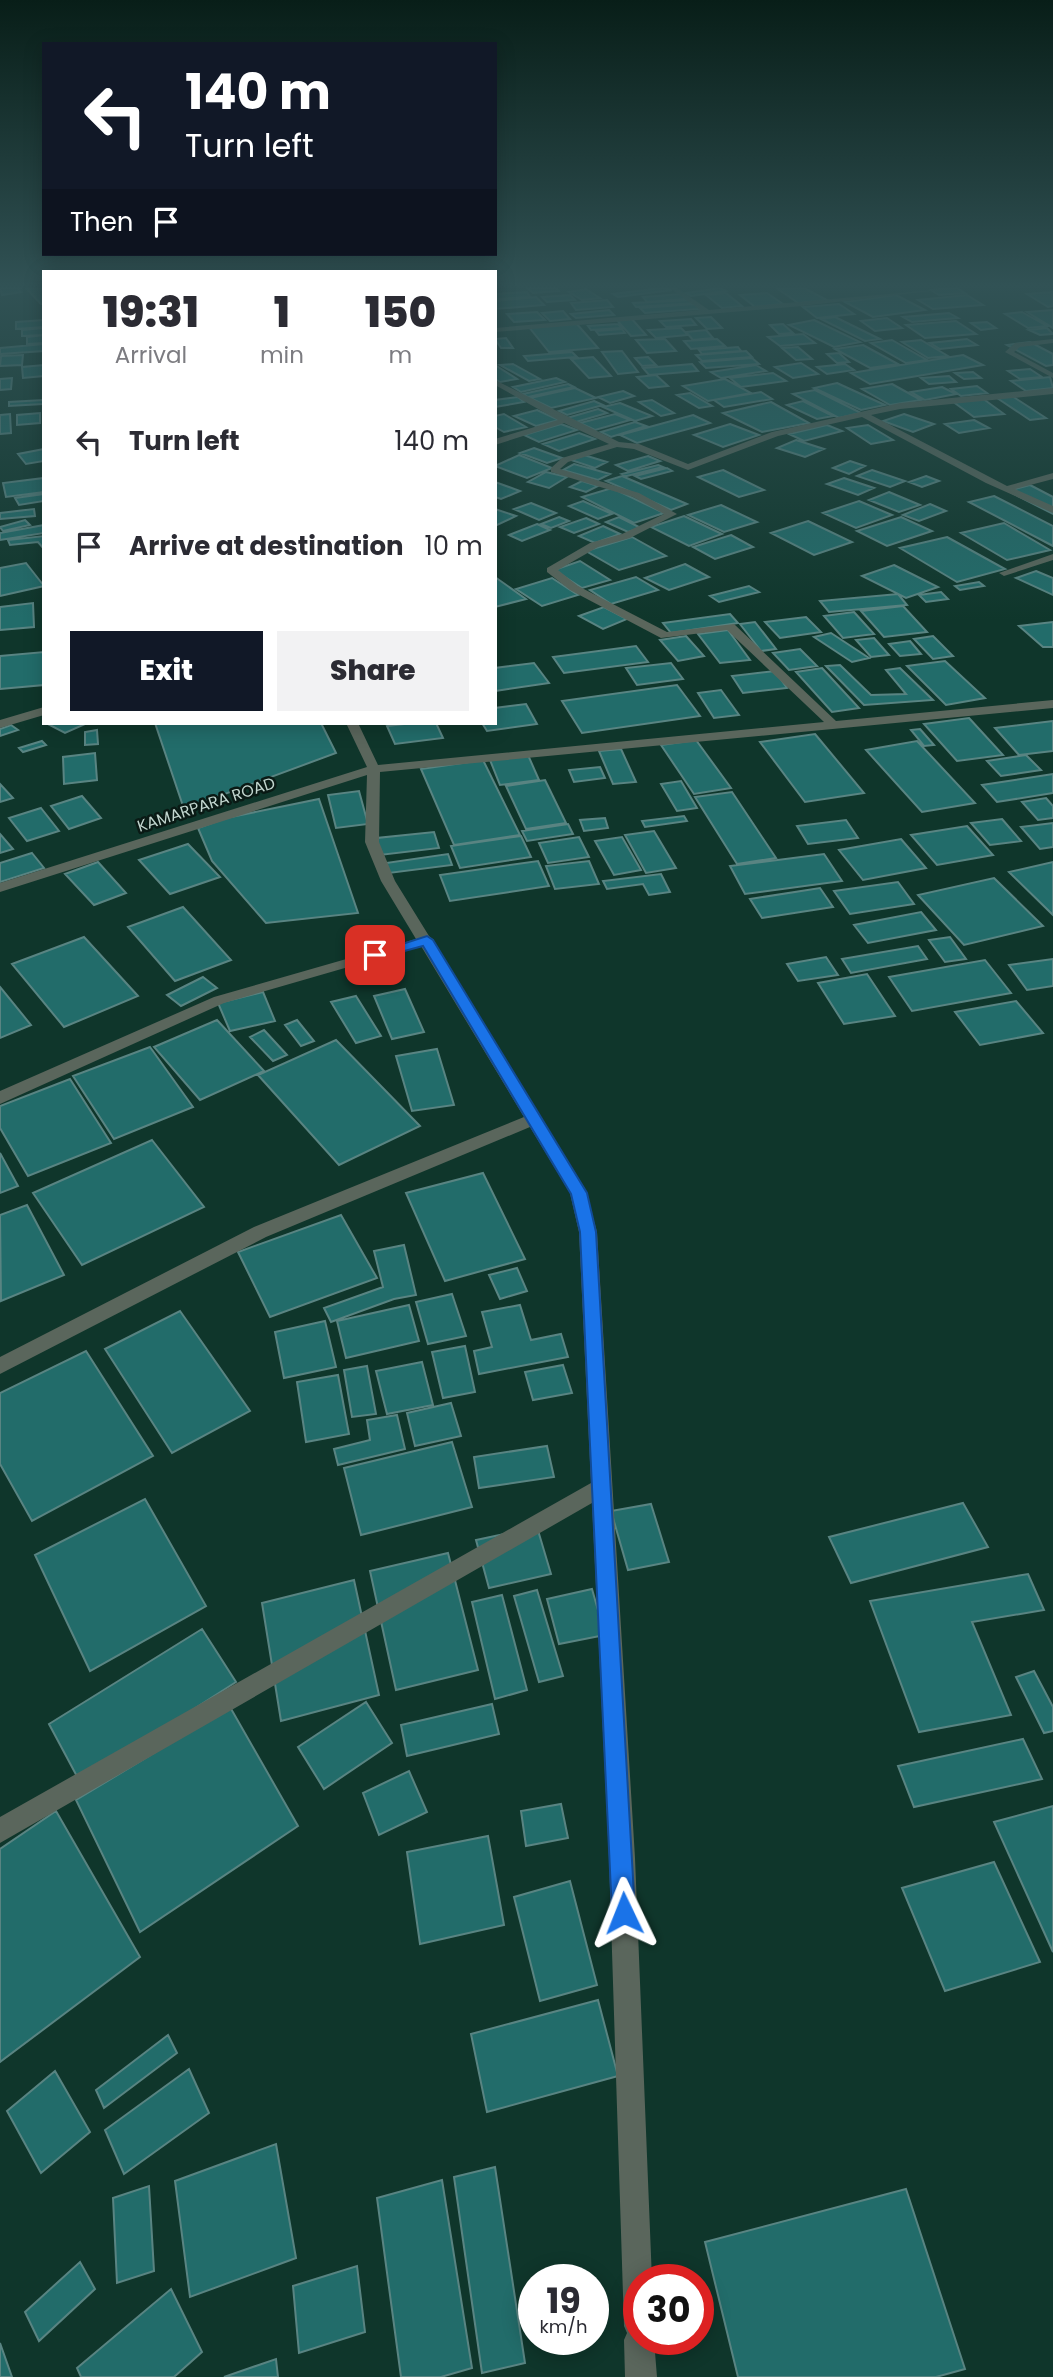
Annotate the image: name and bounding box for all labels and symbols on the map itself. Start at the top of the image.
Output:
street label: KAMARPARA ROAD [134,771,278,838]
pin [345,925,405,985]
position arrow [587,1876,661,1950]
speed limit sign: 30 [623,2264,714,2355]

